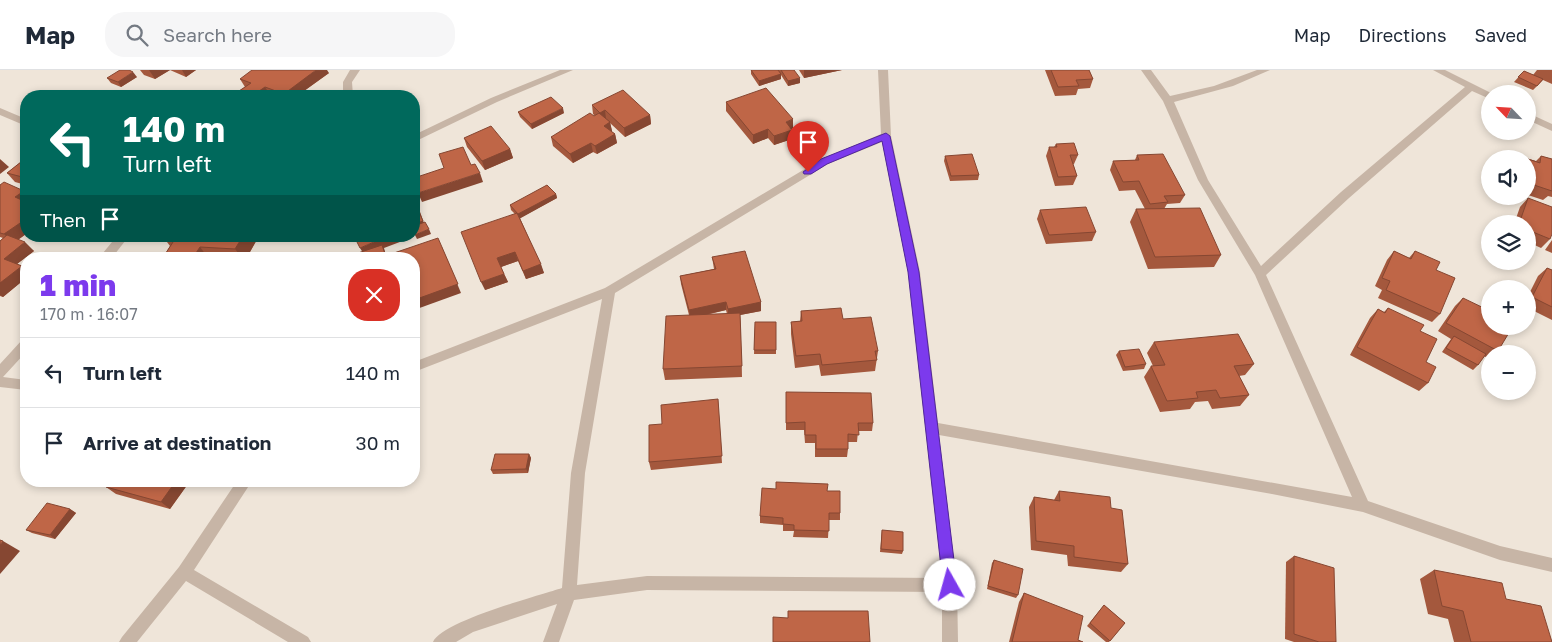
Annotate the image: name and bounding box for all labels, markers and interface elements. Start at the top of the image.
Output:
search box [105,12,455,57]
text: Map [25,20,75,49]
icon: search [123,21,151,49]
text: Search here [163,23,272,46]
text: Map [1294,24,1330,46]
text: Directions [1358,24,1446,46]
text: Saved [1474,24,1527,46]
north arrow [1481,85,1536,140]
map controls [1481,85,1536,400]
text: 140 m [123,108,225,150]
icon: left [40,110,105,175]
pin [787,121,829,172]
icon: arrive [794,128,822,156]
text: Turn left [123,150,212,177]
button: sound [1481,150,1536,205]
icon: arrive [96,205,124,233]
text: Then [40,208,86,231]
button: layers [1481,215,1536,270]
text: 1 min [40,267,116,303]
button: close [348,269,400,321]
button: + [1481,280,1536,335]
text: 170 m · 16:07 [40,304,138,324]
button: − [1481,345,1536,400]
icon: left [40,359,68,387]
text: Turn left [83,361,162,384]
text: 140 m [346,361,400,384]
icon: arrive [40,429,68,457]
text: Arrive at destination [83,431,271,454]
text: 30 m [356,431,400,454]
position arrow [923,558,975,610]

